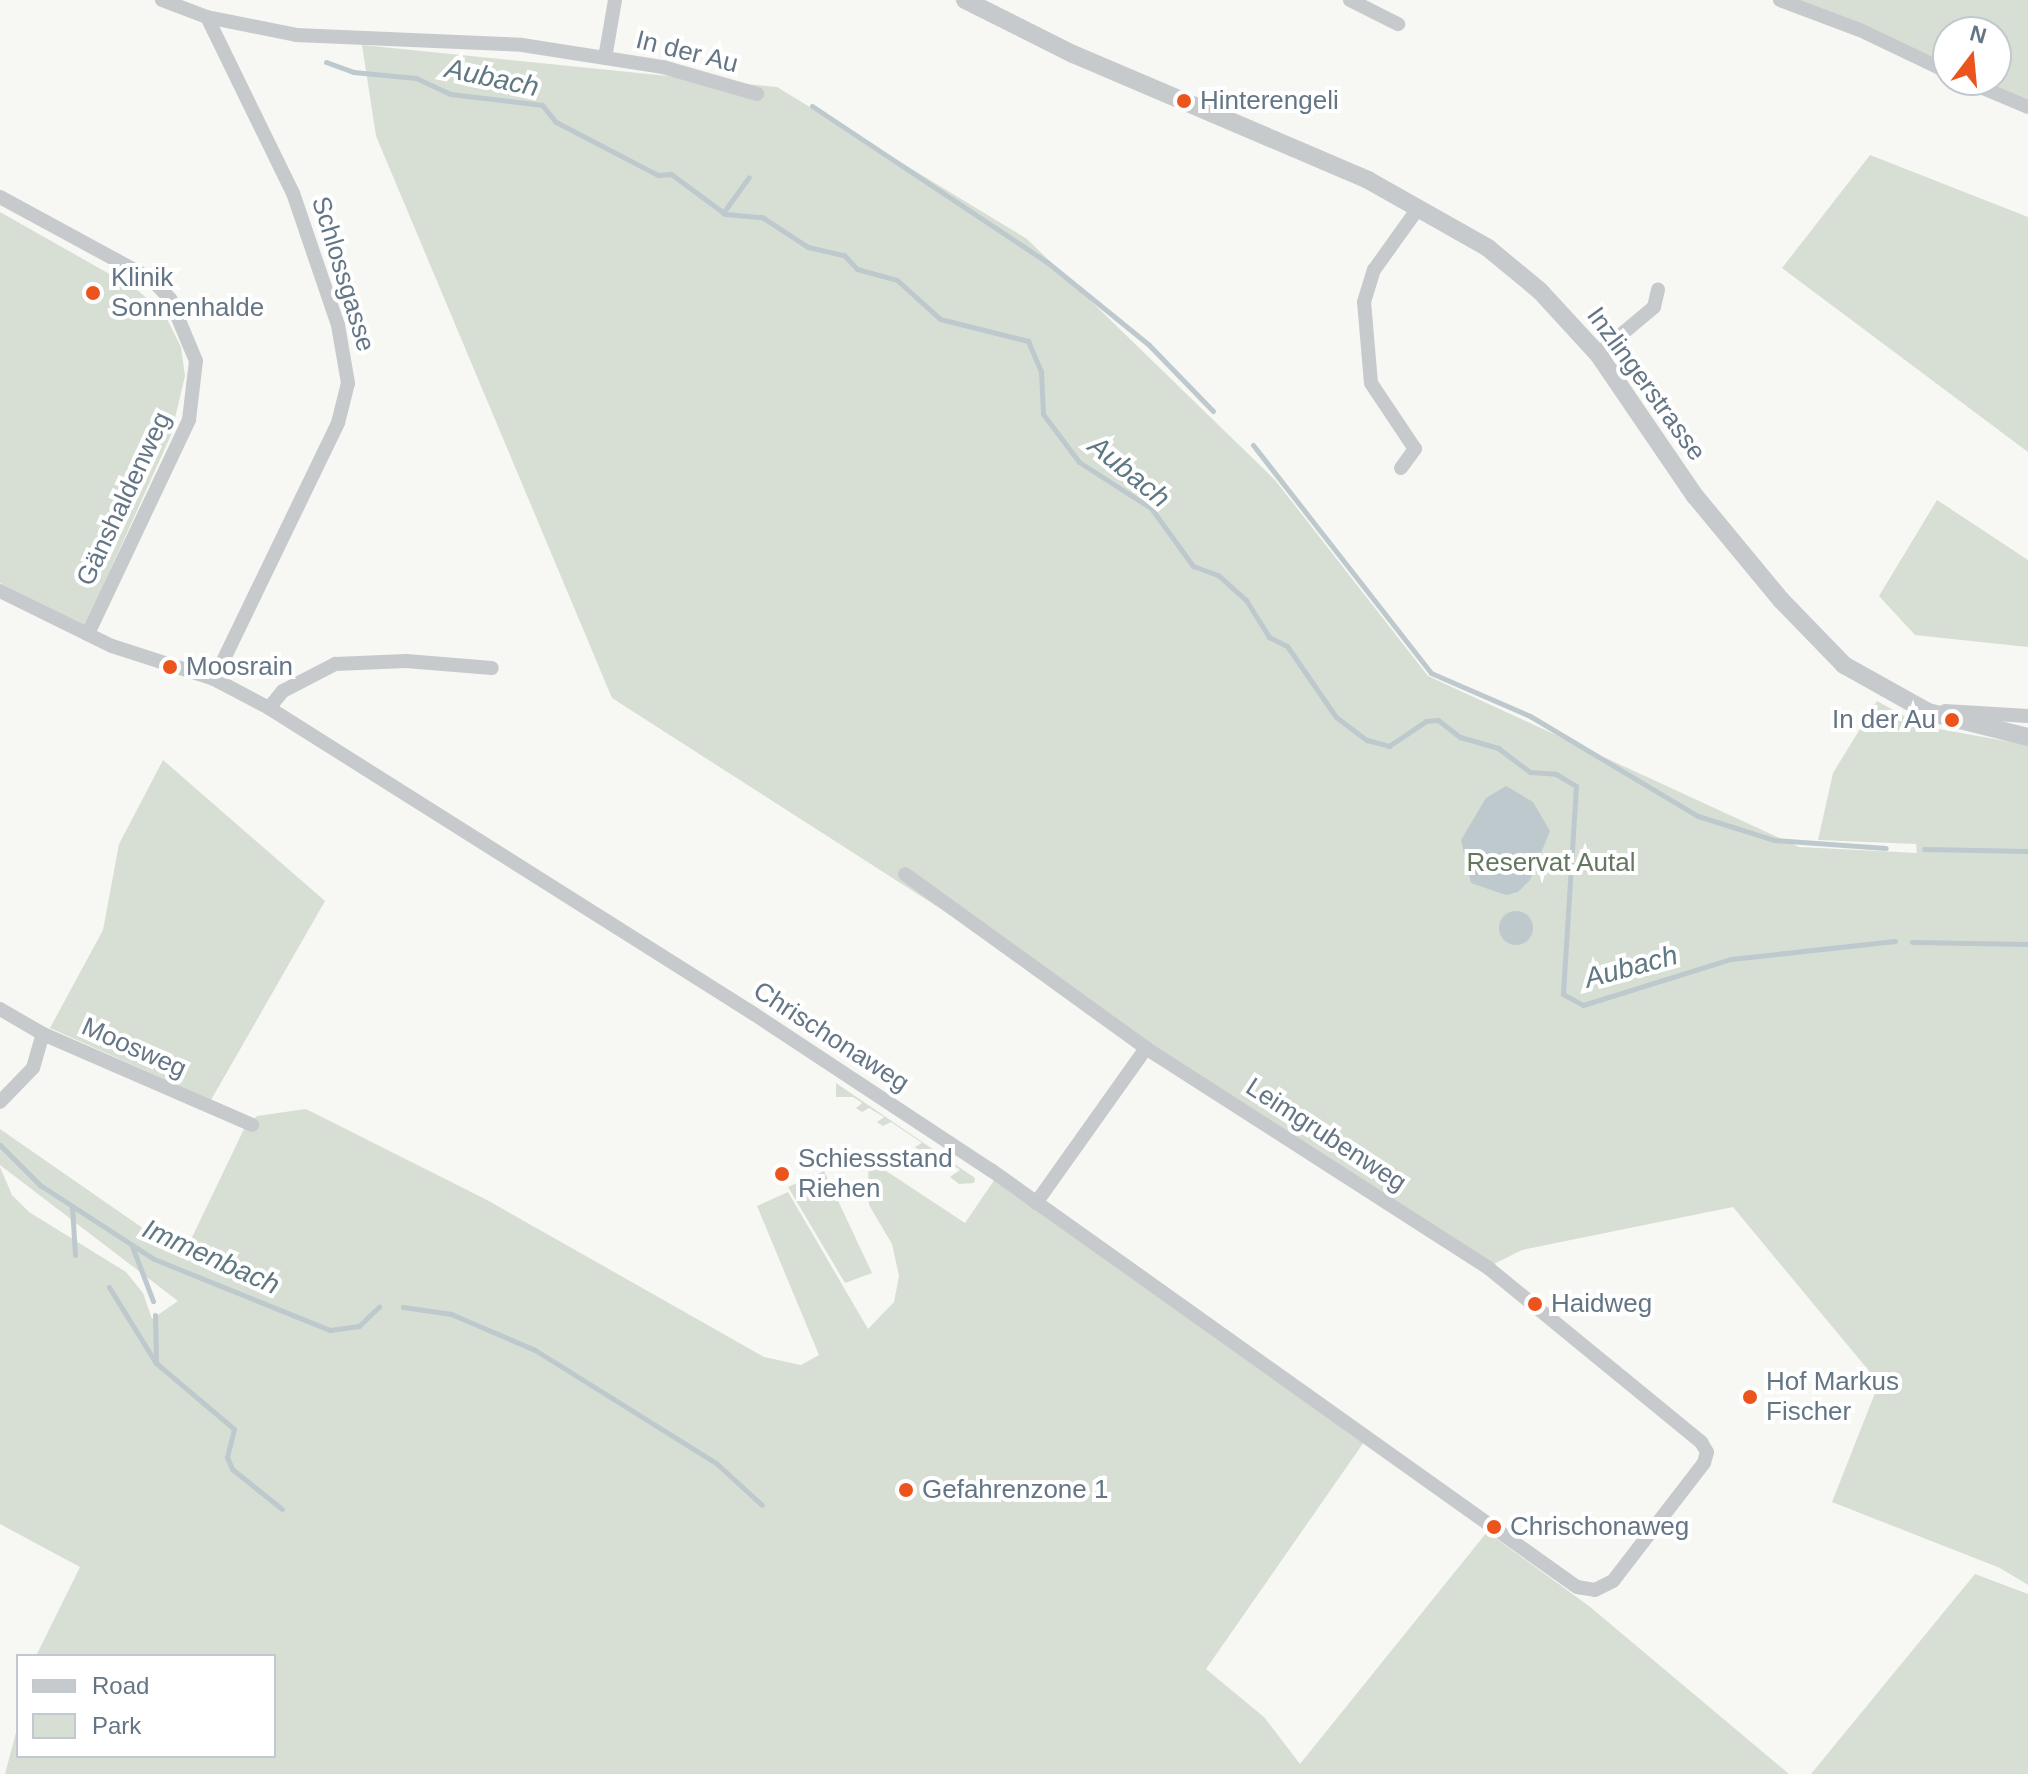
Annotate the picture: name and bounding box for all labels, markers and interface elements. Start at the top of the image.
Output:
north arrow [1932,16,2012,96]
text: N [1967,20,1989,49]
street label: In der Au [632,24,742,80]
water label: Aubach [442,52,542,104]
place label: Hinterengeli [1200,85,1339,117]
marker: Hinterengeli [1175,92,1193,110]
street label: Schlossgasse [305,193,381,355]
place label: Klinik Sonnenhalde [111,262,264,324]
marker: Klinik Sonnenhalde [82,282,104,304]
street label: Inzlingerstrasse [1580,301,1712,467]
street label: Gänshaldenweg [70,407,178,591]
water label: Aubach [1082,429,1176,515]
place label: Moosrain [186,651,293,683]
marker: Moosrain [161,658,179,676]
place label: In der Au [1830,704,1936,736]
marker: In der Au [1943,711,1961,729]
park label: Reservat Autal [1466,847,1636,879]
water label: Aubach [1581,938,1681,996]
street label: Chrischonaweg [747,975,915,1099]
street label: Moosweg [77,1011,191,1085]
street label: Leimgrubenweg [1240,1072,1412,1198]
place label: Schiessstand Riehen [798,1143,953,1204]
marker: Schiessstand Riehen [773,1165,791,1183]
water label: Immenbach [137,1212,285,1302]
place label: Haidweg [1551,1288,1652,1320]
marker: Haidweg [1526,1295,1544,1313]
place label: Hof Markus Fischer [1766,1366,1899,1428]
marker: Hof Markus Fischer [1741,1388,1759,1406]
place label: Gefahrenzone 1 [922,1474,1108,1506]
marker: Gefahrenzone 1 [897,1481,915,1499]
place label: Chrischonaweg [1510,1511,1689,1543]
marker: Chrischonaweg [1485,1518,1503,1536]
legend [16,1654,276,1758]
text: Road [92,1672,149,1699]
text: Park [92,1712,141,1739]

